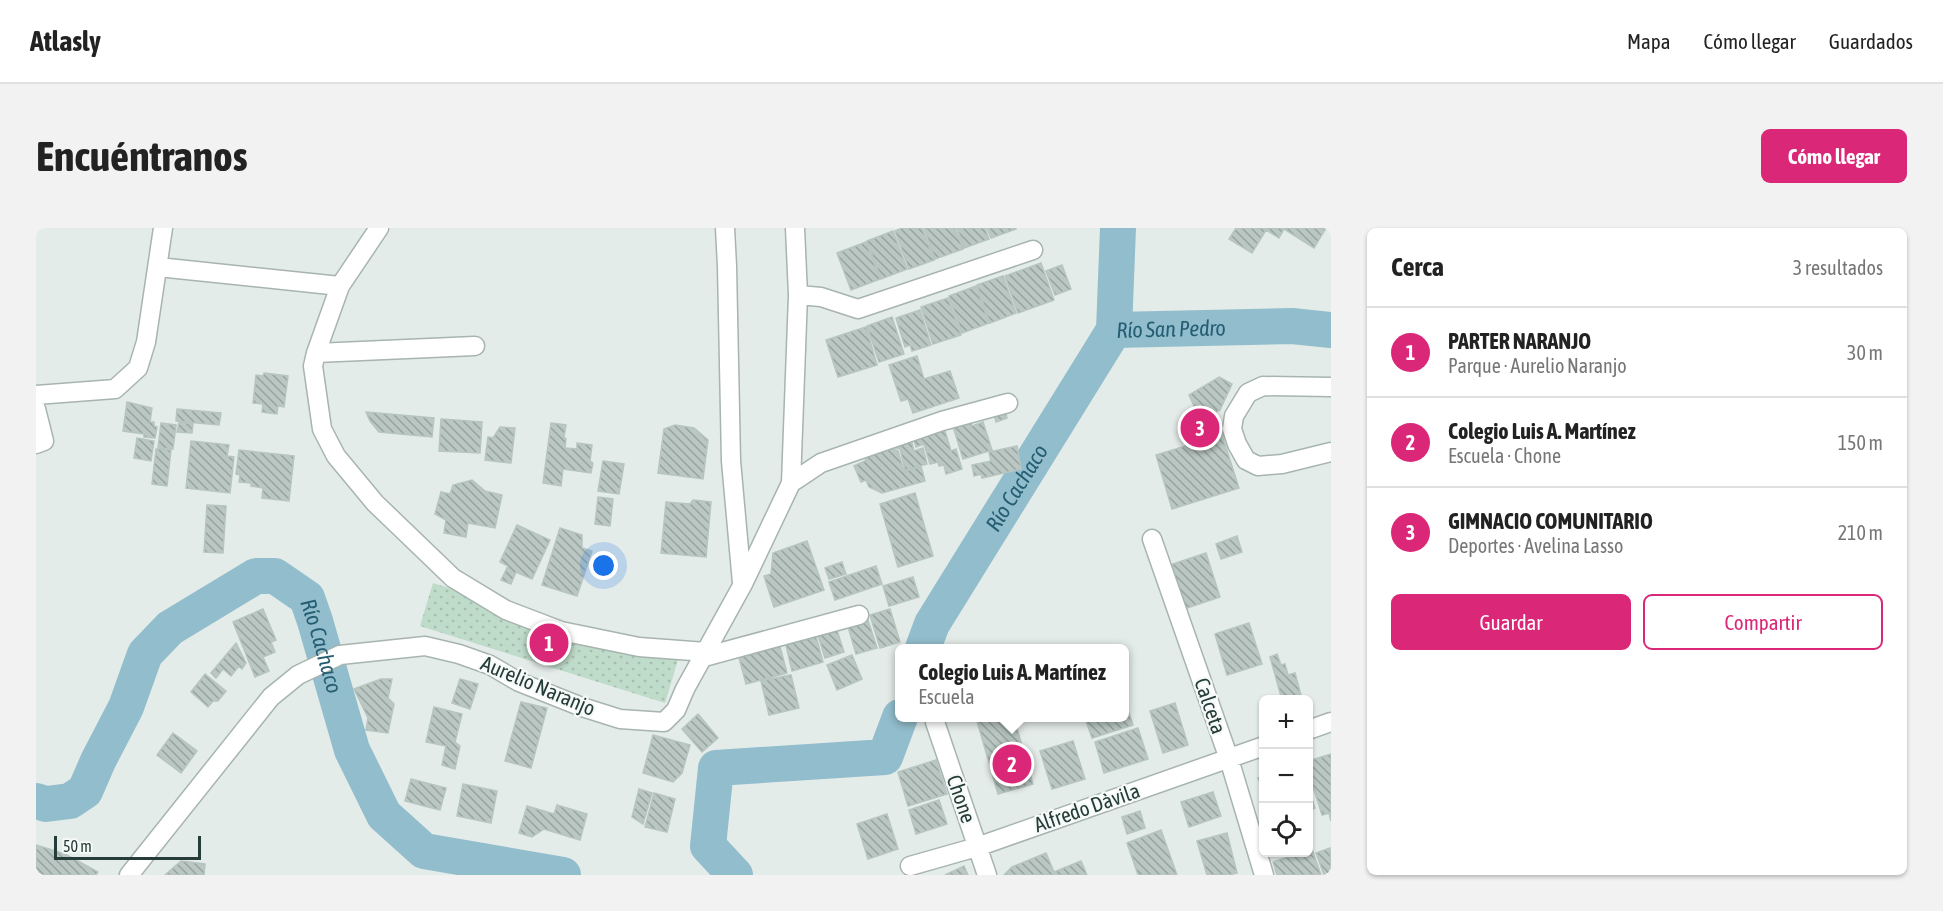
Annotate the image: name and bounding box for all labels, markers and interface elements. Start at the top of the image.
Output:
text: Atlasly [30,25,101,57]
text: Mapa [1627,29,1671,53]
text: Cómo llegar [1704,29,1796,53]
text: Guardados [1829,29,1913,53]
button: Cómo llegar [1761,129,1907,183]
text: Encuéntranos [36,132,248,180]
text: Cerca [1391,252,1444,282]
text: 3 resultados [1793,256,1883,279]
water label: Río San Pedro [1116,314,1226,343]
text: PARTER NARANJO [1448,328,1591,354]
text: 1 [1406,341,1415,364]
text: 30 m [1847,341,1883,364]
text: Parque · Aurelio Naranjo [1448,354,1627,377]
pin: 3 [1180,406,1220,450]
text: Colegio Luis A. Martínez [1448,418,1636,444]
text: 2 [1406,431,1415,454]
text: 150 m [1838,431,1883,454]
water label: Río Cachaco [980,440,1053,536]
text: Escuela · Chone [1448,444,1561,467]
text: GIMNACIO COMUNITARIO [1448,508,1653,534]
text: 3 [1406,521,1415,544]
text: 210 m [1838,521,1883,544]
text: Deportes · Avelina Lasso [1448,534,1623,557]
your location [589,551,618,580]
button: Guardar [1391,594,1631,650]
button: Compartir [1643,594,1883,650]
water label: Río Cachaco [295,595,348,696]
pin: 1 [530,620,568,666]
popup [895,644,1129,722]
street label: Aurelio Naranjo [478,650,599,720]
text: Colegio Luis A. Martínez [918,659,1106,685]
street label: Calceta [1190,674,1232,737]
text: Escuela [918,685,975,708]
map controls [1259,695,1313,857]
button: + [1259,695,1313,749]
pin: 2 [992,742,1032,786]
button: − [1259,749,1313,803]
street label: Chone [943,771,981,826]
street label: Alfredo Dàvila [1031,778,1143,836]
button: locate [1259,803,1313,857]
scale bar [54,833,201,860]
text: 50 m [63,837,92,855]

